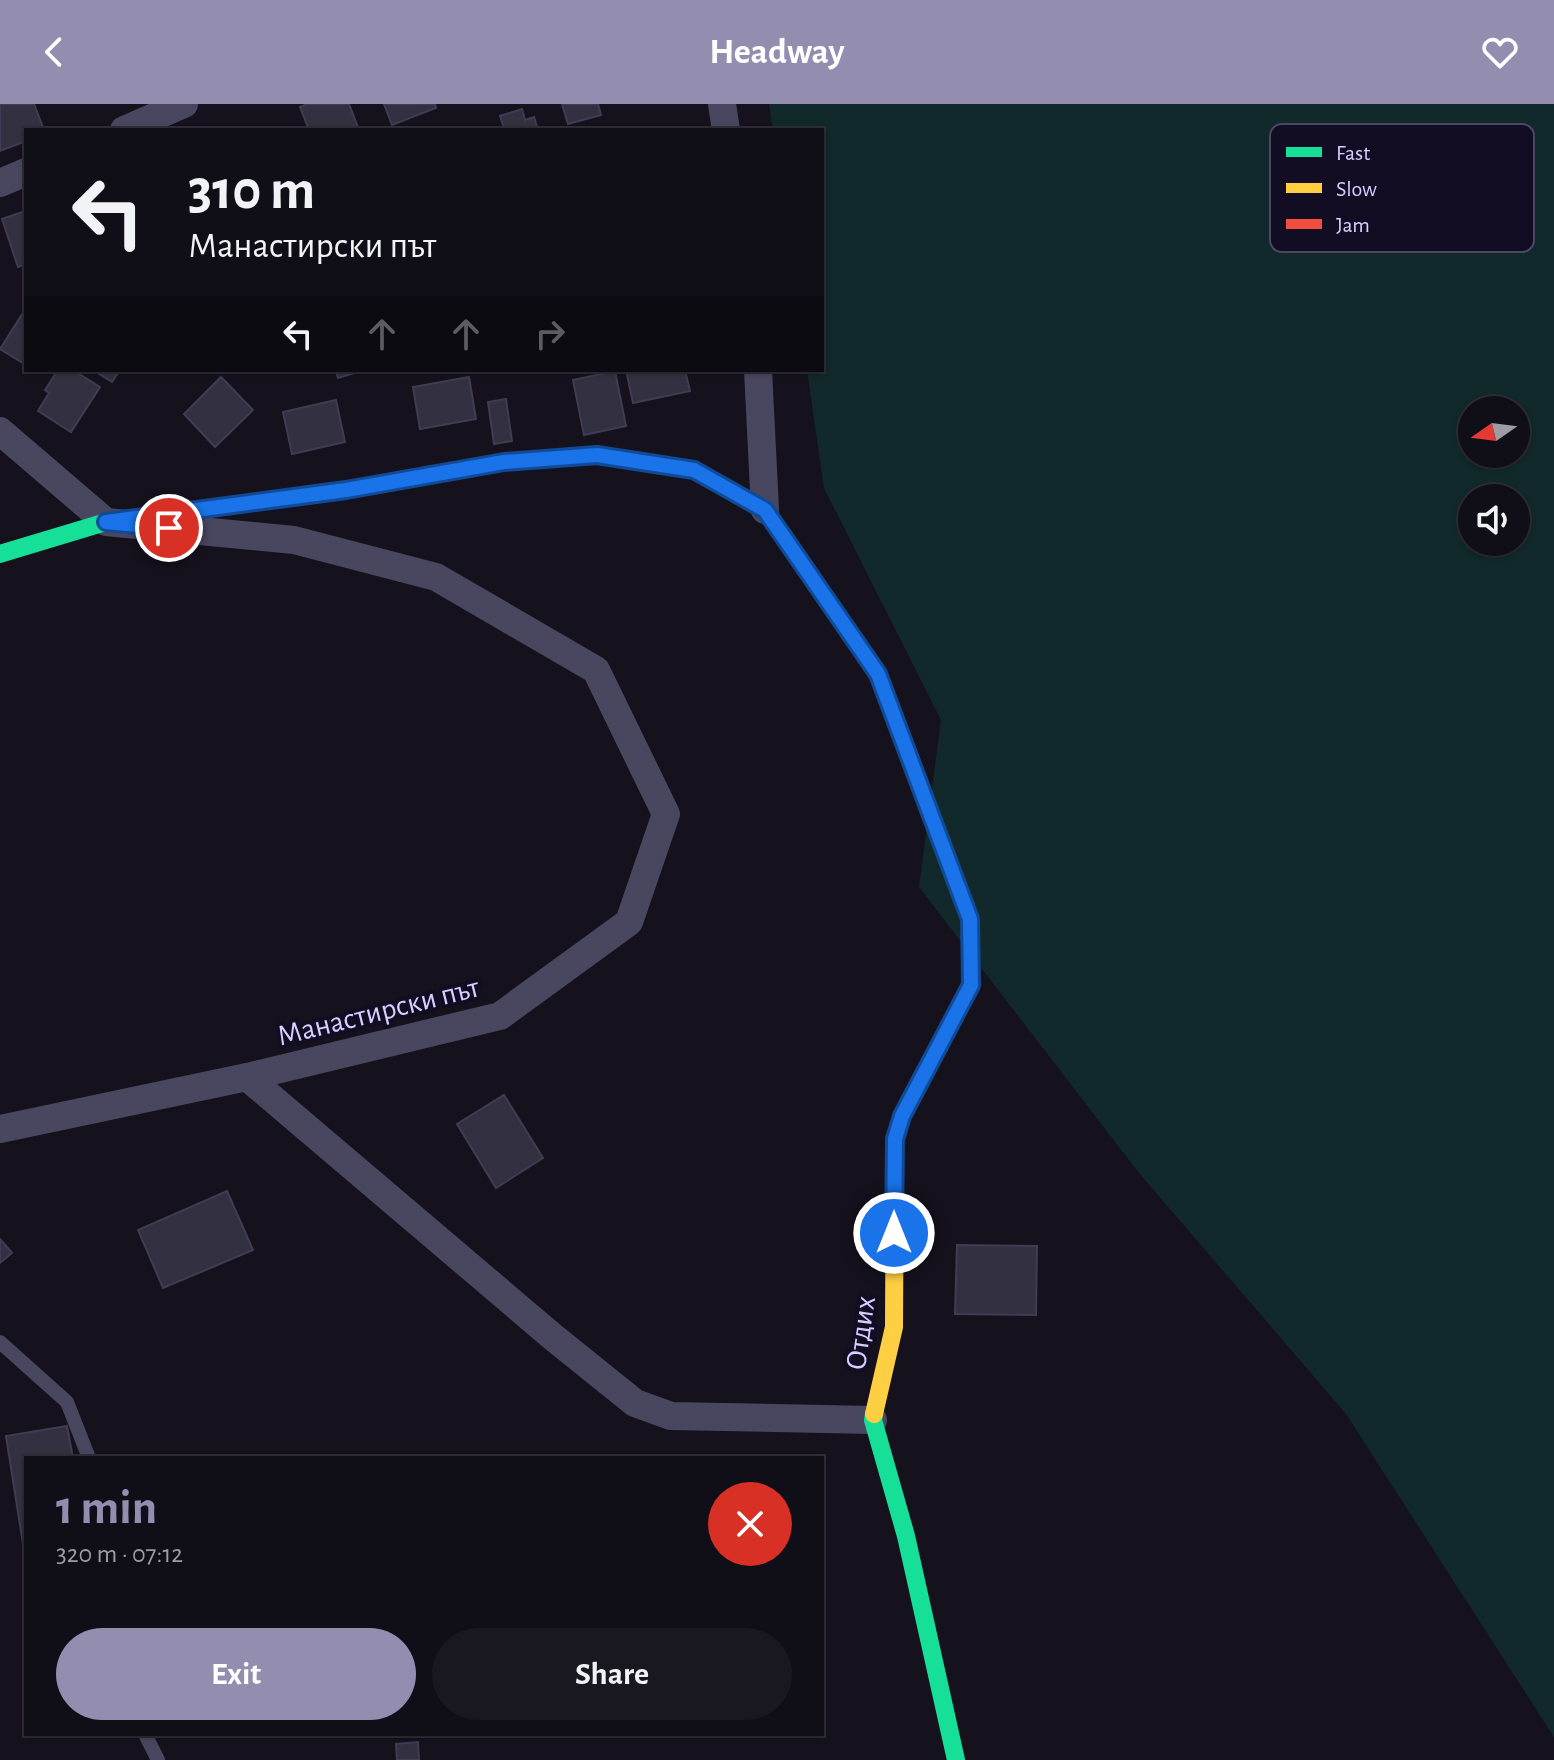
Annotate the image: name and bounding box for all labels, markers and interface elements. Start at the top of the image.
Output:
icon: back [32,30,76,74]
icon: heart [1478,30,1522,74]
text: Headway [709,34,845,70]
legend [1270,124,1534,252]
text: Fast [1336,142,1370,164]
icon: left [56,160,160,264]
text: 310 m [188,163,315,219]
text: Slow [1336,178,1377,200]
text: Jam [1336,214,1370,236]
text: Манастирски път [188,228,436,264]
icon: left [276,312,320,356]
icon: ahead [360,312,404,356]
icon: ahead [444,312,488,356]
icon: right [528,312,572,356]
north arrow [1458,396,1530,468]
map controls [1458,396,1530,556]
button: sound [1458,484,1530,556]
pin [135,494,203,562]
icon: arrive [147,506,191,550]
street label: Манастирски път [274,972,482,1052]
position arrow [852,1191,936,1275]
street label: Отдих [841,1294,881,1372]
button: close [708,1482,792,1566]
text: 1 min [56,1485,157,1533]
text: 320 m · 07:12 [56,1541,183,1567]
button: Exit [56,1628,416,1720]
button: Share [432,1628,792,1720]

